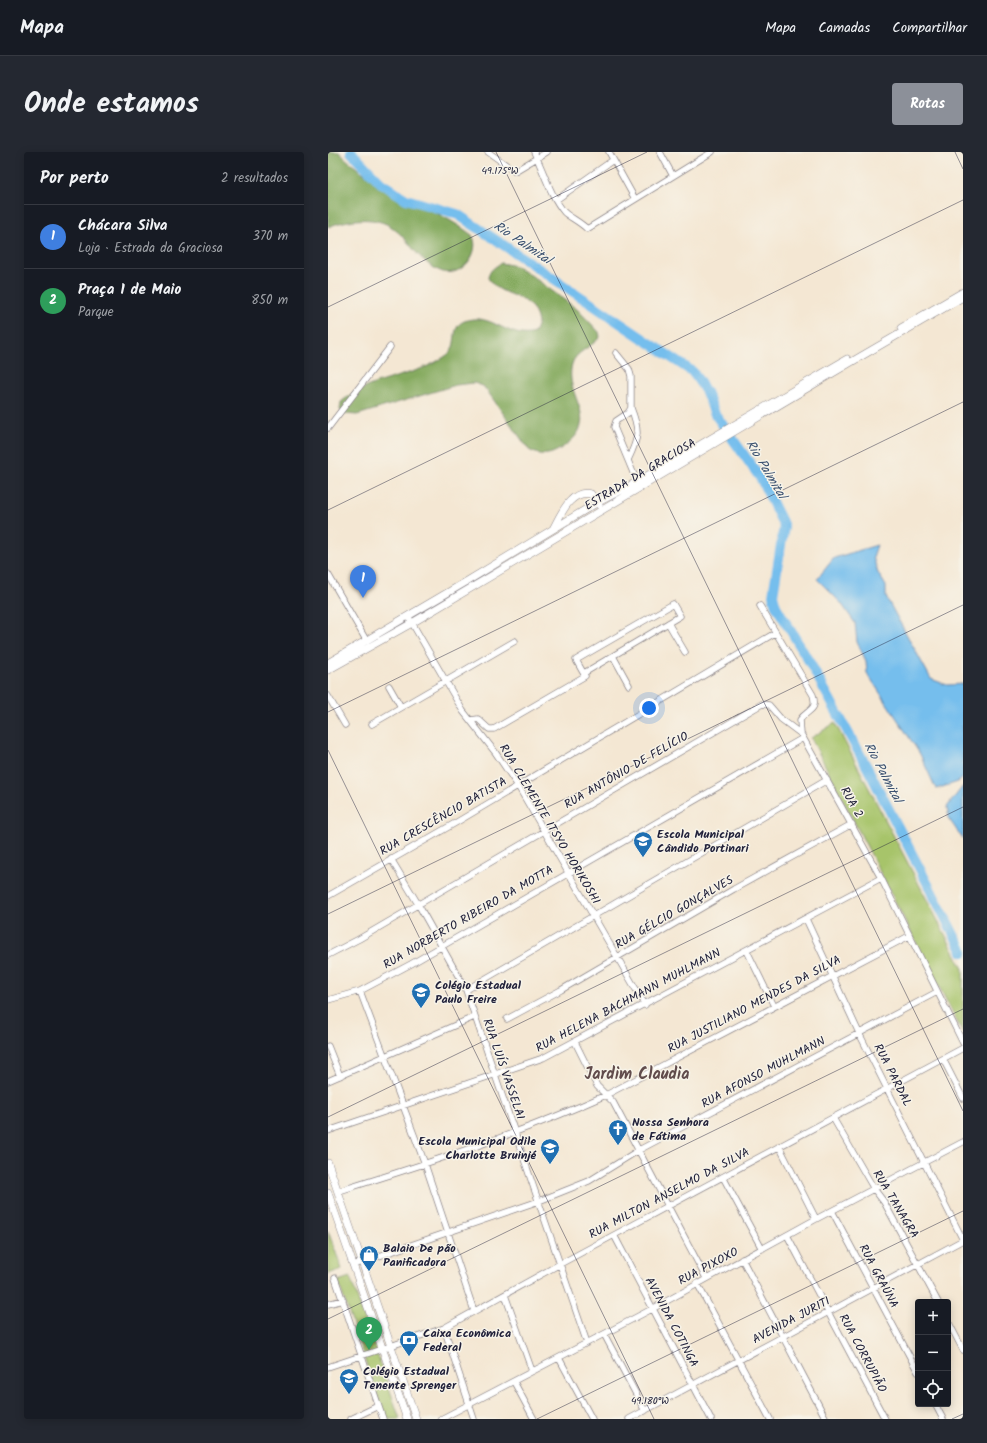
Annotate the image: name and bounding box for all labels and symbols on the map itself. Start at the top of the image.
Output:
text: 49.175°W [481,163,519,179]
water label: Rio Palmital [489,216,558,272]
street label: ESTRADA DA GRACIOSA [581,433,700,515]
water label: Rio Palmital [740,436,793,506]
pin: 1 [350,565,376,598]
your location [639,698,659,718]
street label: RUA ANTÔNIO DE FELÍCIO [560,727,693,814]
water label: Rio Palmital [858,739,909,809]
street label: RUA CLEMENTE ITSYO HORIKOSHI [494,740,605,908]
street label: RUA CRESCÊNCIO BATISTA [376,772,511,861]
street label: RUA 2 [835,783,868,821]
place label: Escola Municipal Cândido Portinari [657,825,749,858]
school or university icon: Escola Municipal Cândido Portinari [632,830,654,858]
street label: RUA NORBERTO RIBEIRO DA MOTTA [379,861,557,974]
street label: RUA GÉLCIO GONÇALVES [611,870,738,954]
street label: RUA HELENA BACHMANN MUHLMANN [532,943,724,1058]
street label: RUA JUSTILIANO MENDES DA SILVA [664,950,844,1058]
place label: Colégio Estadual Paulo Freire [435,976,522,1009]
school or university icon: Colégio Estadual Paulo Freire [410,981,432,1009]
street label: RUA LUÍS VASSELAI [477,1016,530,1123]
street label: RUA AFONSO MUHLMANN [698,1032,829,1113]
street label: RUA PARDAL [868,1040,917,1110]
district label: Jardim Claudia [585,1062,689,1087]
place label: Nossa Senhora de Fátima [632,1113,709,1146]
church icon: Nossa Senhora de Fátima [607,1118,629,1146]
place label: Escola Municipal Odile Charlotte Bruinjé [418,1132,537,1165]
school or university icon: Escola Municipal Odile Charlotte Bruinjé [539,1137,561,1165]
street label: RUA MILTON ANSELMO DA SILVA [585,1143,753,1244]
street label: RUA TANAGRA [868,1166,924,1242]
place label: Balaio De pão Panificadora [383,1239,456,1272]
street label: RUA GRAÚNA [854,1241,903,1312]
street label: RUA PIXOXO [675,1242,742,1290]
shop icon: Balaio De pão Panificadora [358,1244,380,1272]
street label: AVENIDA COTINGA [640,1274,703,1371]
street label: AVENIDA JURITI [749,1292,834,1349]
street label: RUA CORRUPIÃO [834,1310,892,1397]
pin: 2 [356,1317,382,1350]
place label: Caixa Econômica Federal [423,1324,511,1357]
bank icon: Caixa Econômica Federal [398,1329,420,1357]
place label: Colégio Estadual Tenente Sprenger [363,1362,457,1395]
school or university icon: Colégio Estadual Tenente Sprenger [338,1367,360,1395]
text: 49.180°W [631,1393,669,1409]

